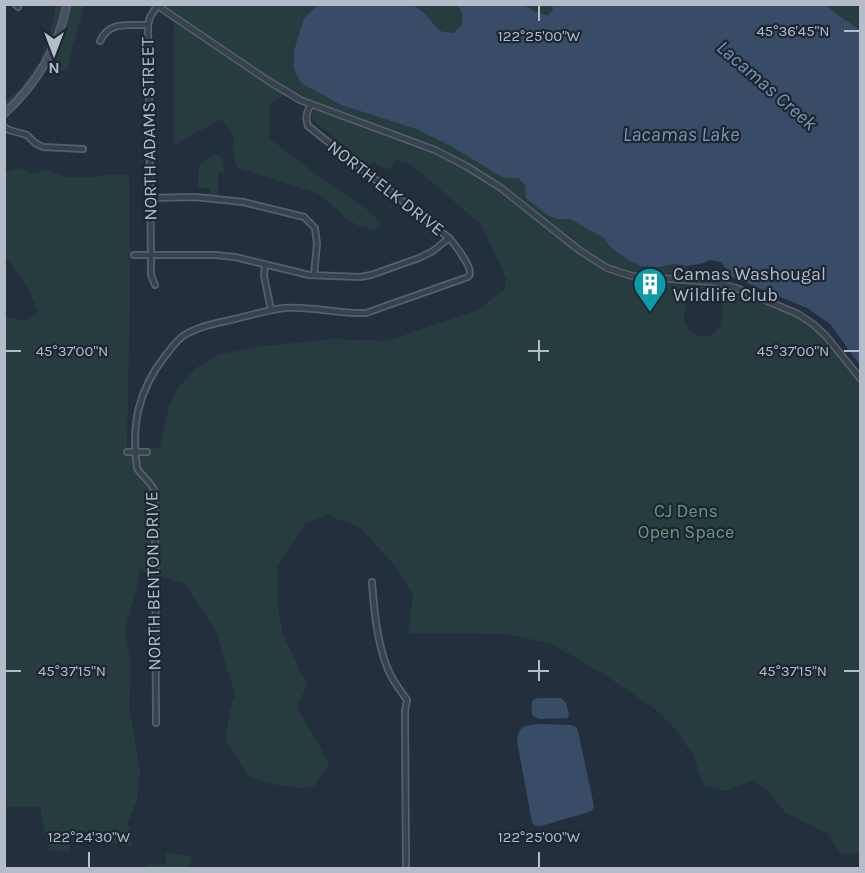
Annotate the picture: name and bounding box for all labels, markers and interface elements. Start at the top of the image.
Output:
text: 45°36'45"N [756,22,830,40]
north arrow [24,24,84,84]
text: 122°25'00"W [498,27,581,45]
water label: Lacamas Creek [712,36,822,136]
street label: NORTH ADAMS STREET [136,37,162,221]
text: N [48,59,60,78]
water label: Lacamas Lake [623,123,739,146]
street label: NORTH ELK DRIVE [323,136,449,240]
place label: Camas Washougal Wildlife Club [673,263,826,306]
building icon: Camas Washougal Wildlife Club [632,266,668,313]
text: 45°37'00"N [36,342,108,360]
text: 45°37'00"N [757,342,829,360]
street label: NORTH BENTON DRIVE [140,491,166,671]
park label: CJ Dens Open Space [638,500,734,543]
text: 45°37'15"N [38,662,106,680]
text: 45°37'15"N [759,662,827,680]
text: 122°24'30"W [48,828,131,846]
text: 122°25'00"W [498,828,581,846]

